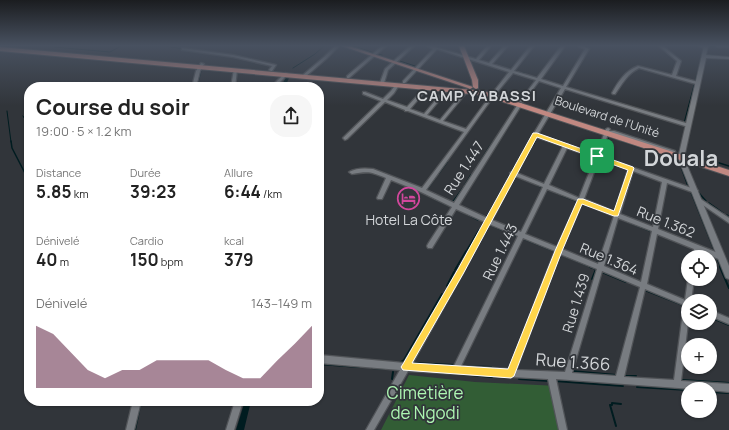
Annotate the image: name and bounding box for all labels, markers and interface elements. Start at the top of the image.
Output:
district label: CAMP YABASSI [417,85,537,106]
text: Course du soir [36,92,190,122]
street label: Boulevard de l'Unité [553,92,662,141]
button: share [270,95,312,137]
text: 19:00 · 5 × 1.2 km [36,122,131,140]
street label: Rue 1.447 [439,137,488,198]
pin [580,139,614,173]
district label: Douala [644,143,718,173]
icon: arrive [586,145,608,167]
text: Distance [36,165,81,180]
text: Durée [130,165,161,180]
text: Allure [224,165,253,180]
text: 5.85 [36,180,72,203]
text: 39:23 [130,180,176,203]
text: 6:44 [224,180,261,203]
hotel icon: Hotel La Côte [396,185,422,211]
text: km [72,186,88,201]
text: /km [261,186,282,201]
street label: Rue 1.362 [634,201,698,242]
place label: Hotel La Côte [366,210,452,229]
street label: Rue 1.443 [478,220,521,283]
text: Dénivelé [36,233,80,248]
text: Cardio [130,233,163,248]
text: kcal [224,233,244,248]
street label: Rue 1.364 [577,238,641,279]
text: 40 [36,248,58,271]
text: 150 [130,248,159,271]
text: 379 [224,248,254,271]
map controls [681,250,717,418]
button: locate [681,250,717,286]
text: m [58,254,69,269]
text: bpm [159,254,183,269]
street label: Rue 1.439 [557,271,594,335]
text: Dénivelé [36,294,87,312]
text: 143–149 m [251,294,312,312]
button: layers [681,294,717,330]
button: + [681,338,717,374]
street label: Rue 1.366 [535,347,611,376]
park label: Cimetière de Ngodi [386,381,464,424]
button: − [681,382,717,418]

